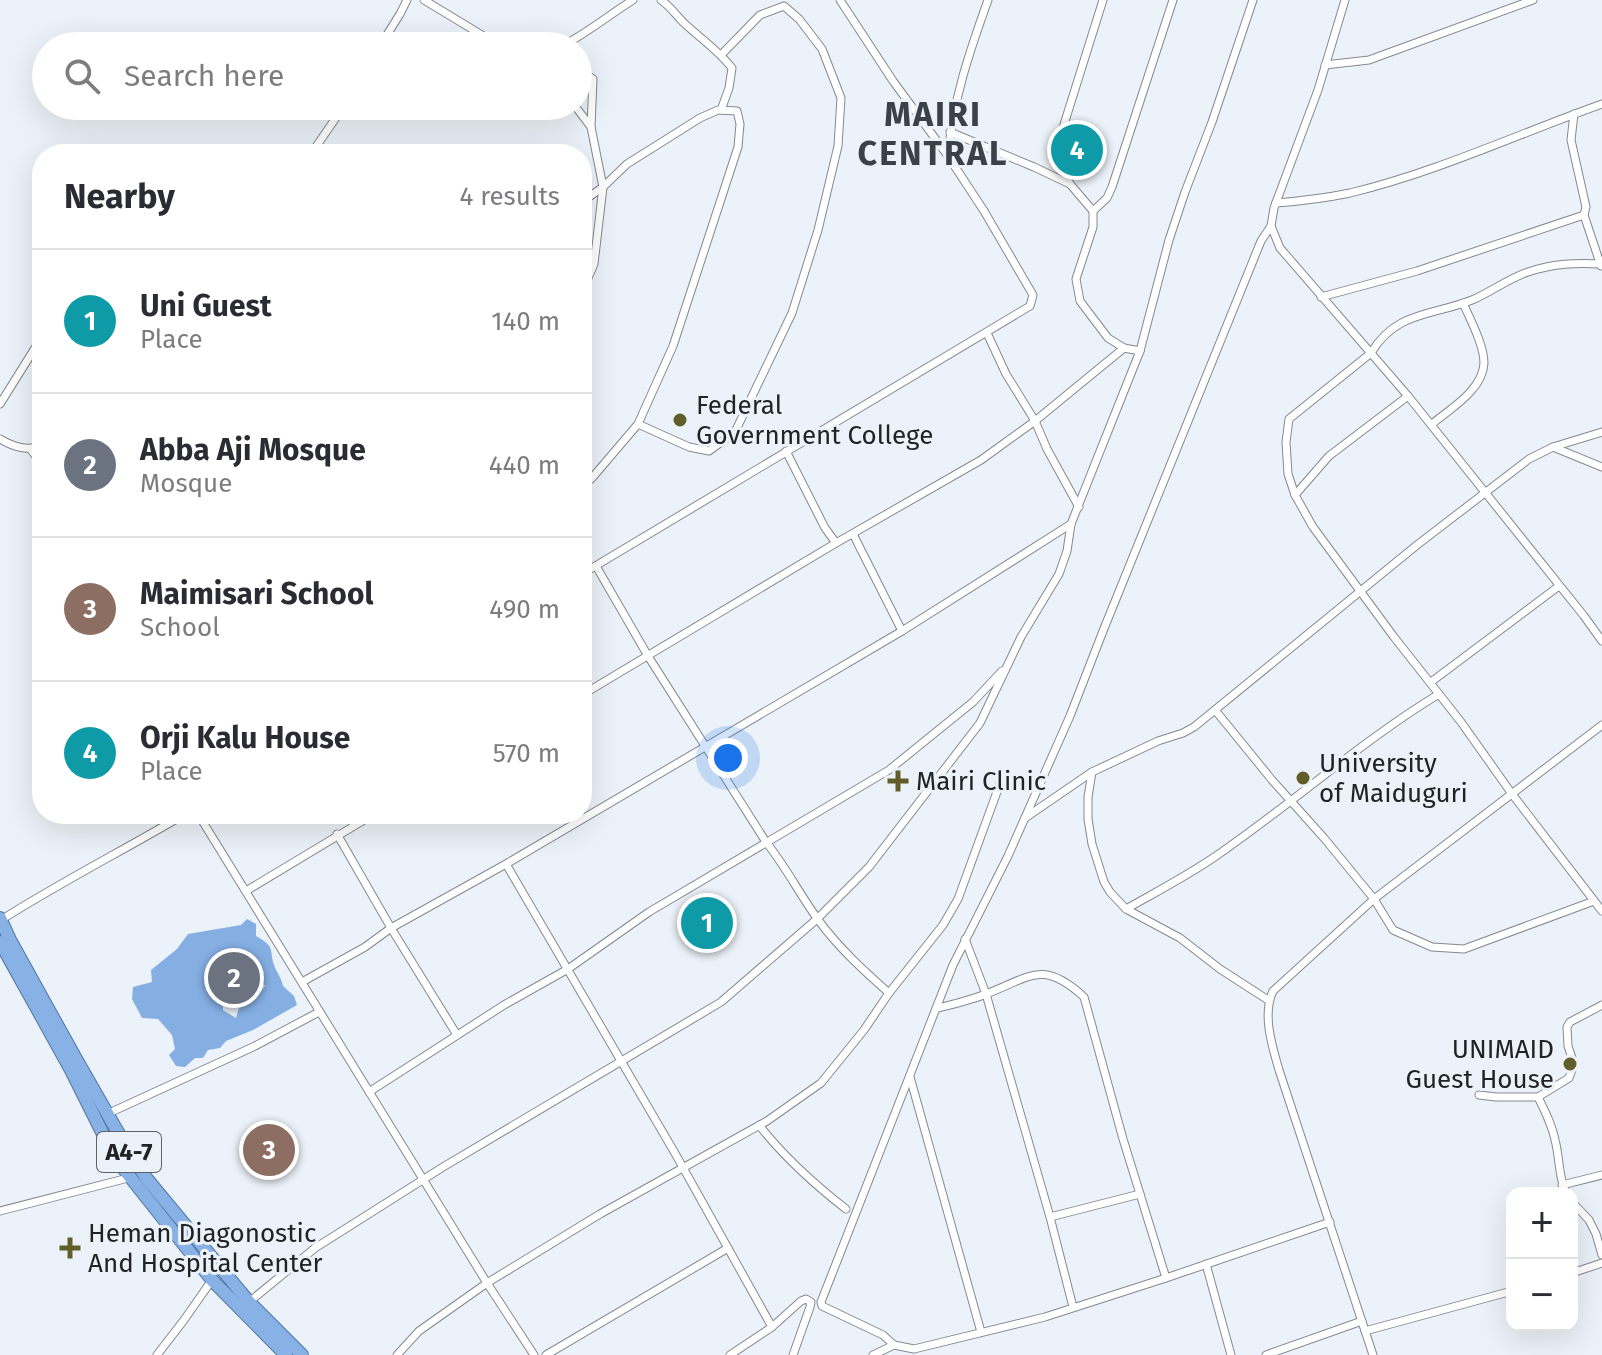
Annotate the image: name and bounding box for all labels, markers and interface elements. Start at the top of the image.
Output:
search box [32,32,592,120]
icon: search [60,54,104,98]
text: Search here [124,58,284,94]
district label: MAIRI CENTRAL [858,94,1008,174]
pin: 4 [1051,120,1103,180]
text: Nearby [64,176,175,217]
text: 4 results [459,181,560,212]
text: Uni Guest [140,288,272,324]
text: 1 [84,306,96,337]
text: 140 m [491,306,560,337]
text: Place [140,324,203,355]
place label: Federal Government College [696,390,933,451]
marker: Federal Government College [671,411,689,429]
text: Abba Aji Mosque [140,432,366,468]
text: 2 [83,450,97,481]
text: 440 m [489,450,560,481]
text: Mosque [140,468,232,499]
text: Maimisari School [140,576,373,612]
text: 3 [83,594,97,625]
text: 490 m [489,594,560,625]
text: School [140,612,220,643]
text: Orji Kalu House [140,720,350,756]
text: 4 [83,738,97,769]
text: 570 m [493,738,560,769]
your location [708,738,748,778]
place label: University of Maiduguri [1319,748,1468,809]
text: Place [140,756,203,787]
place label: Mairi Clinic [916,766,1046,797]
marker: University of Maiduguri [1294,769,1312,787]
marker: Mairi Clinic [887,770,909,792]
pin: 1 [681,893,733,953]
pin: 2 [208,948,260,1008]
place label: UNIMAID Guest House [1406,1034,1554,1095]
marker: UNIMAID Guest House [1561,1055,1579,1073]
pin: 3 [243,1120,295,1180]
road number: A4-7 [97,1132,161,1172]
map controls [1506,1187,1578,1331]
button: + [1506,1187,1578,1259]
place label: Heman Diagonostic And Hospital Center [88,1218,323,1279]
marker: Heman Diagonostic And Hospital Center [59,1237,81,1259]
button: − [1506,1259,1578,1331]

